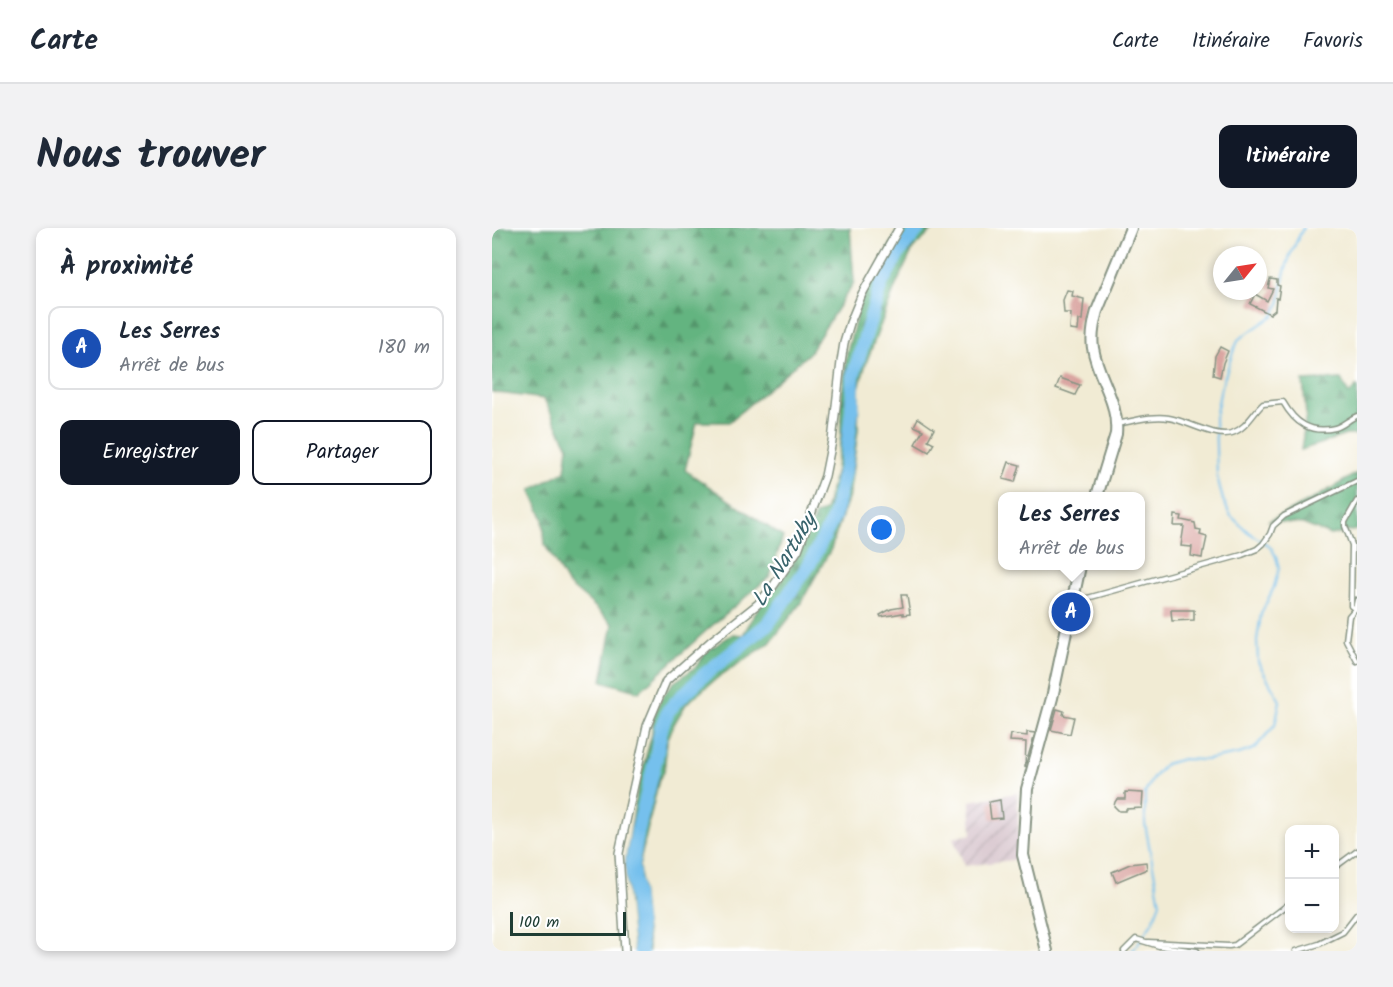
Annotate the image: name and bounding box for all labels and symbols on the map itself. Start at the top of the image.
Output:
north arrow [1213,246,1267,300]
water label: La Nartuby [743,503,829,614]
your location [867,515,896,544]
pin: A [1052,590,1090,634]
scale bar [510,909,626,936]

